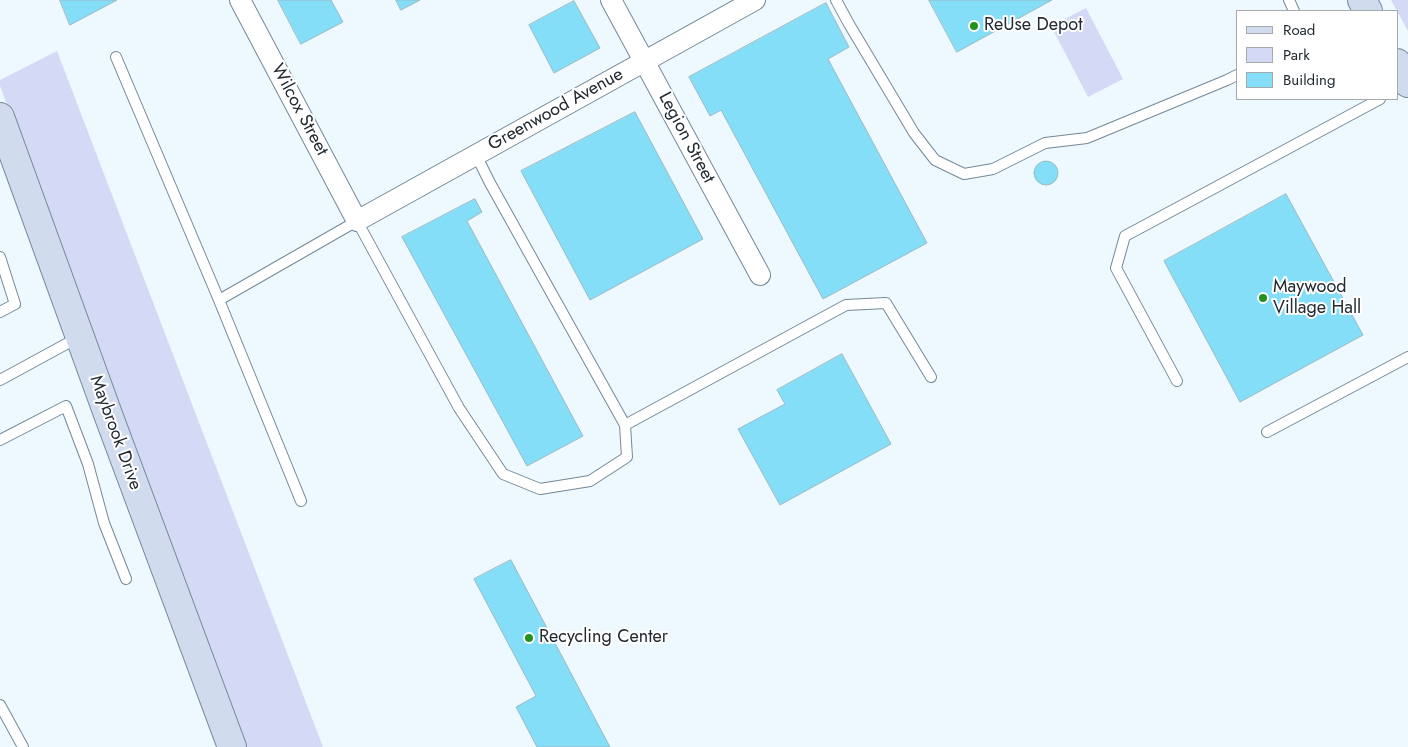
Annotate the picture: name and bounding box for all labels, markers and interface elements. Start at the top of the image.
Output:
legend [1236,10,1398,100]
place label: ReUse Depot [984,15,1082,37]
text: Road [1283,19,1315,41]
marker: ReUse Depot [968,20,980,32]
text: Park [1283,44,1310,66]
street label: Wilcox Street [266,60,332,160]
street label: Greenwood Avenue [485,64,627,156]
text: Building [1283,69,1335,91]
street label: Legion Street [653,89,719,187]
place label: Maywood Village Hall [1273,277,1361,320]
marker: Maywood Village Hall [1257,292,1269,304]
street label: Maybrook Drive [84,373,146,493]
place label: Recycling Center [539,627,668,649]
marker: Recycling Center [523,632,535,644]

